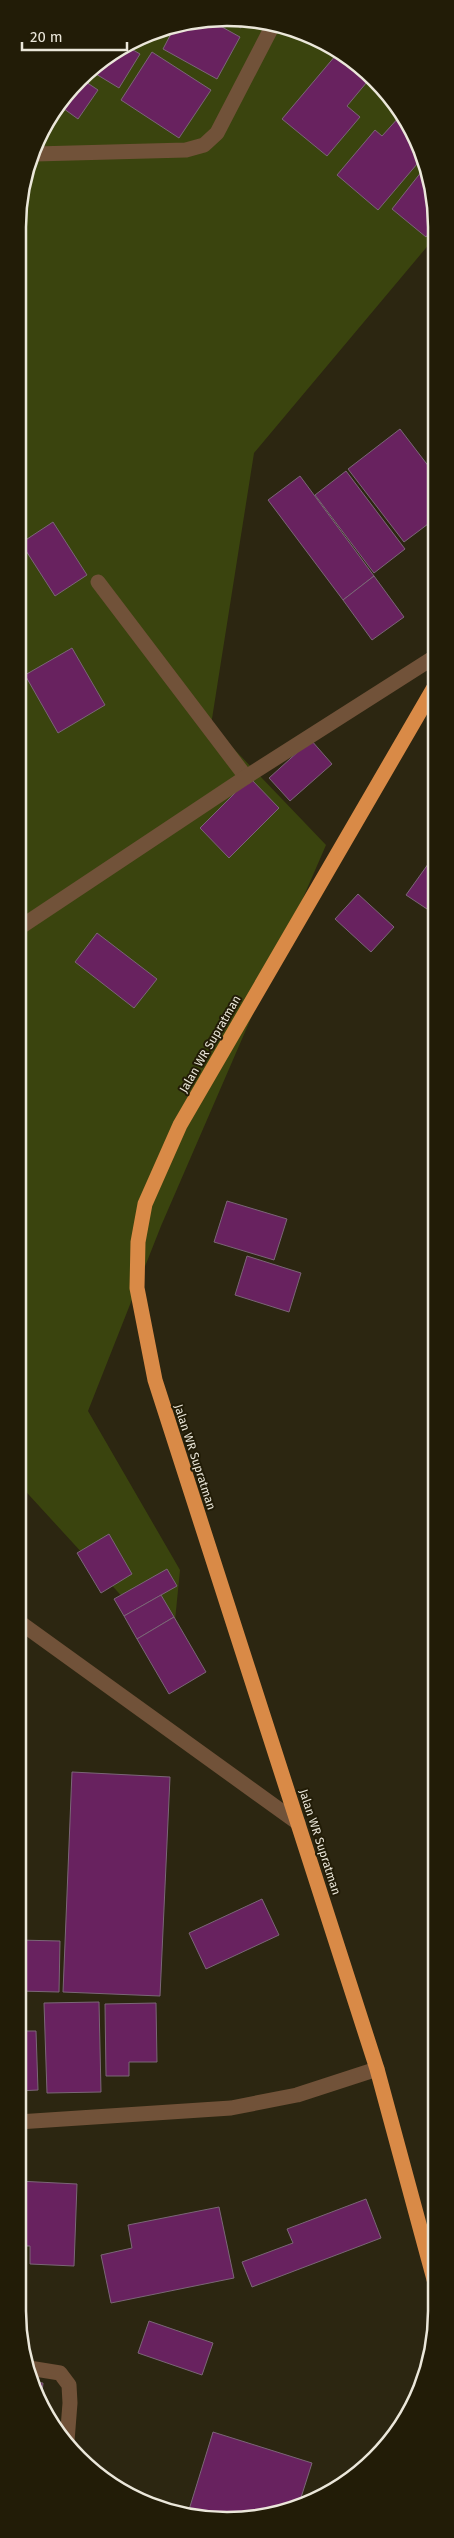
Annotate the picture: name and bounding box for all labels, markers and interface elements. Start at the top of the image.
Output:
scale bar [22,20,128,52]
text: 20 m [30,28,63,46]
street label: Jalan WR Supratman [176,993,244,1095]
street label: Jalan WR Supratman [171,1402,219,1512]
street label: Jalan WR Supratman [296,1787,344,1897]

